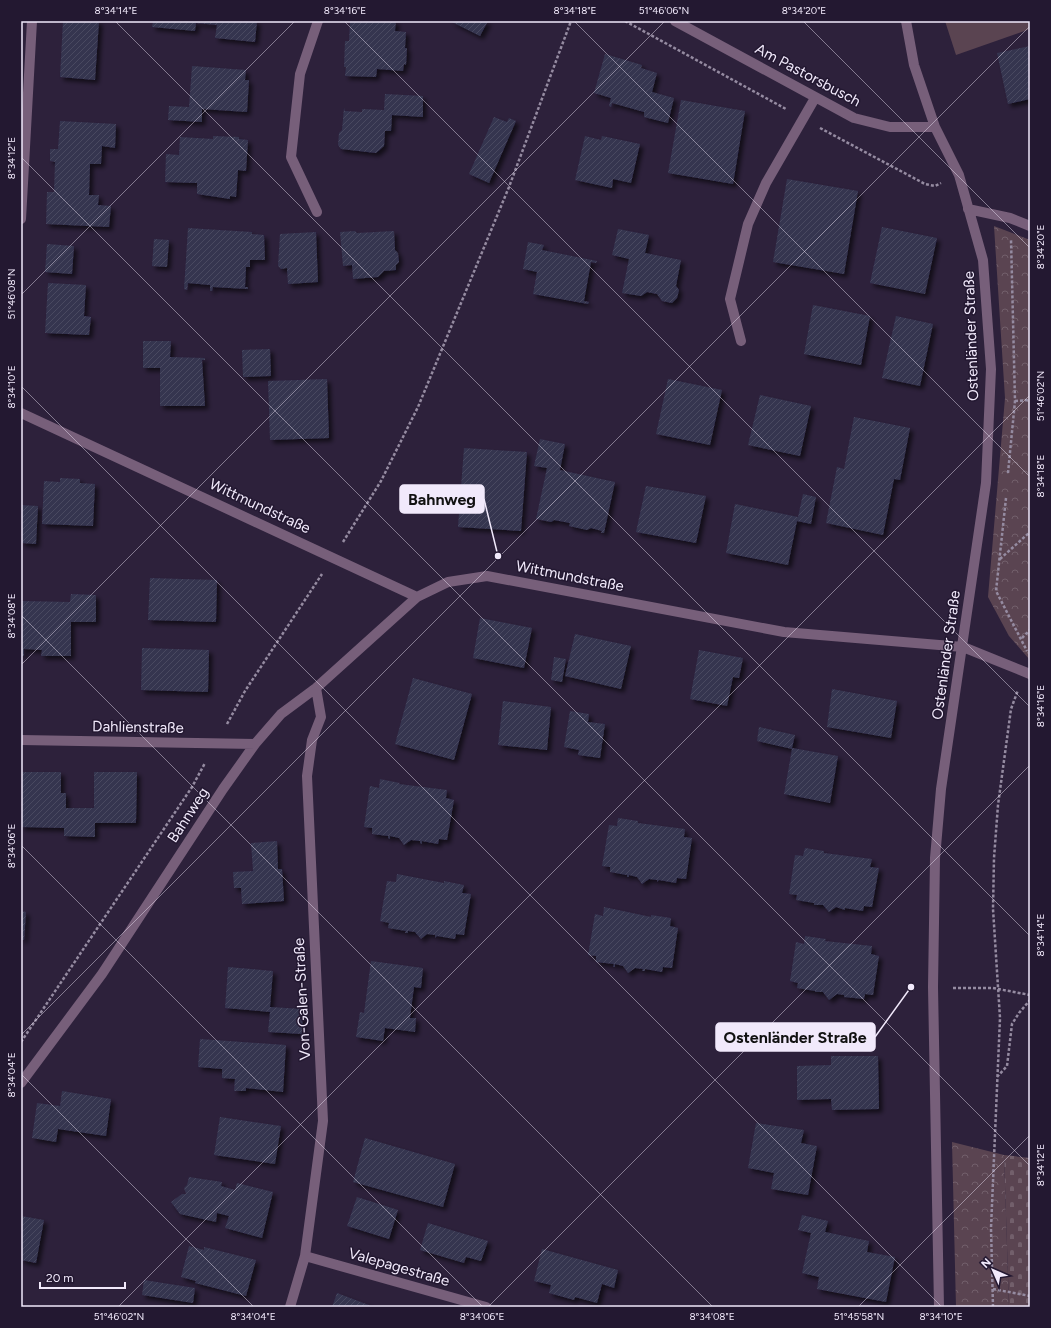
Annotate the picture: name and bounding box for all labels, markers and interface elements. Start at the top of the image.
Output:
text: 8°34'14"E [95,4,138,17]
text: 8°34'16"E [324,4,366,17]
text: 8°34'18"E [554,4,597,17]
text: 51°46'06"N [639,4,689,17]
text: 8°34'20"E [782,4,826,17]
street label: Am Pastorsbusch [752,40,864,110]
text: 8°34'12"E [5,137,18,179]
text: 8°34'20"E [1034,225,1047,269]
text: 51°46'08"N [5,269,18,319]
street label: Ostenländer Straße [960,271,982,401]
text: 8°34'10"E [5,365,18,409]
text: 51°46'02"N [1034,371,1047,421]
text: 8°34'18"E [1034,454,1047,497]
street label: Wittmundstraße [207,475,313,537]
callout: Bahnweg [400,485,484,513]
text: Bahnweg [408,490,476,509]
street label: Wittmundstraße [515,557,625,595]
street label: Ostenländer Straße [928,589,964,721]
text: 8°34'08"E [5,593,18,639]
text: 8°34'16"E [1034,685,1047,727]
street label: Dahlienstraße [92,717,184,737]
street label: Bahnweg [164,784,212,846]
text: 8°34'06"E [5,824,18,868]
text: 8°34'14"E [1034,913,1047,956]
street label: Von-Galen-Straße [290,937,314,1061]
callout: Ostenländer Straße [716,1023,875,1051]
text: Ostenländer Straße [723,1028,867,1047]
text: 8°34'04"E [5,1052,18,1098]
text: 8°34'12"E [1034,1144,1047,1186]
street label: Valepagestraße [346,1244,452,1290]
north arrow [973,1250,1013,1290]
text: N [979,1256,994,1271]
scale bar [40,1264,125,1290]
text: 20 m [46,1271,74,1285]
text: 51°46'02"N [94,1310,144,1323]
text: 8°34'04"E [230,1310,276,1323]
text: 8°34'06"E [460,1310,504,1323]
text: 8°34'08"E [689,1310,735,1323]
text: 51°45'58"N [834,1310,884,1323]
text: 8°34'10"E [919,1310,963,1323]

